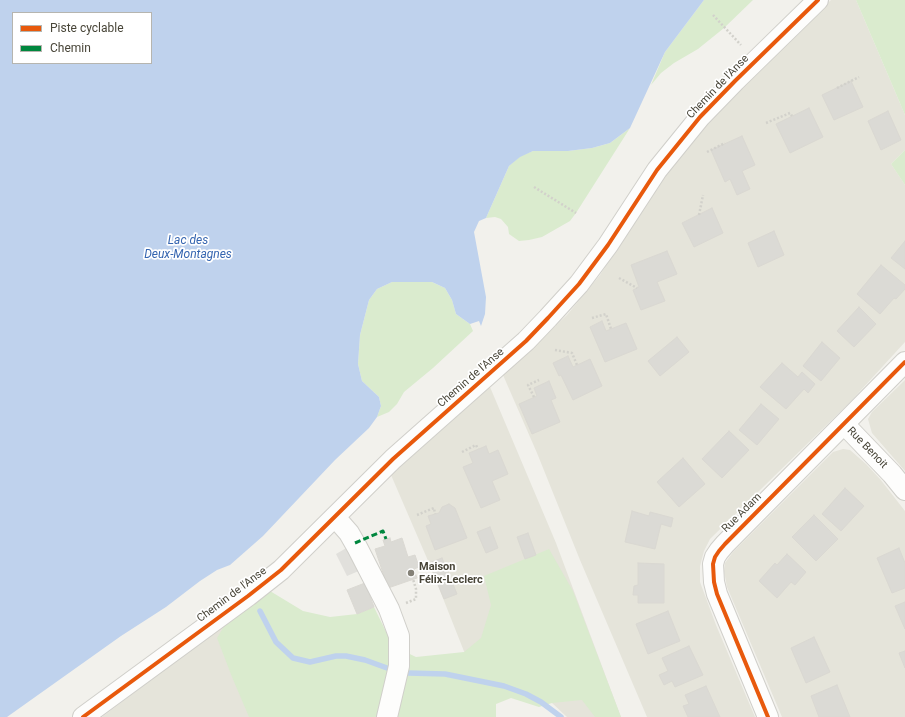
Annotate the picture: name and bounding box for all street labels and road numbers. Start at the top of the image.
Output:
street label: Chemin de l'Anse [684,52,752,122]
street label: Chemin de l'Anse [435,346,507,410]
street label: Rue Benoit [844,424,890,472]
street label: Rue Adam [720,491,764,535]
street label: Chemin de l'Anse [195,565,269,625]

